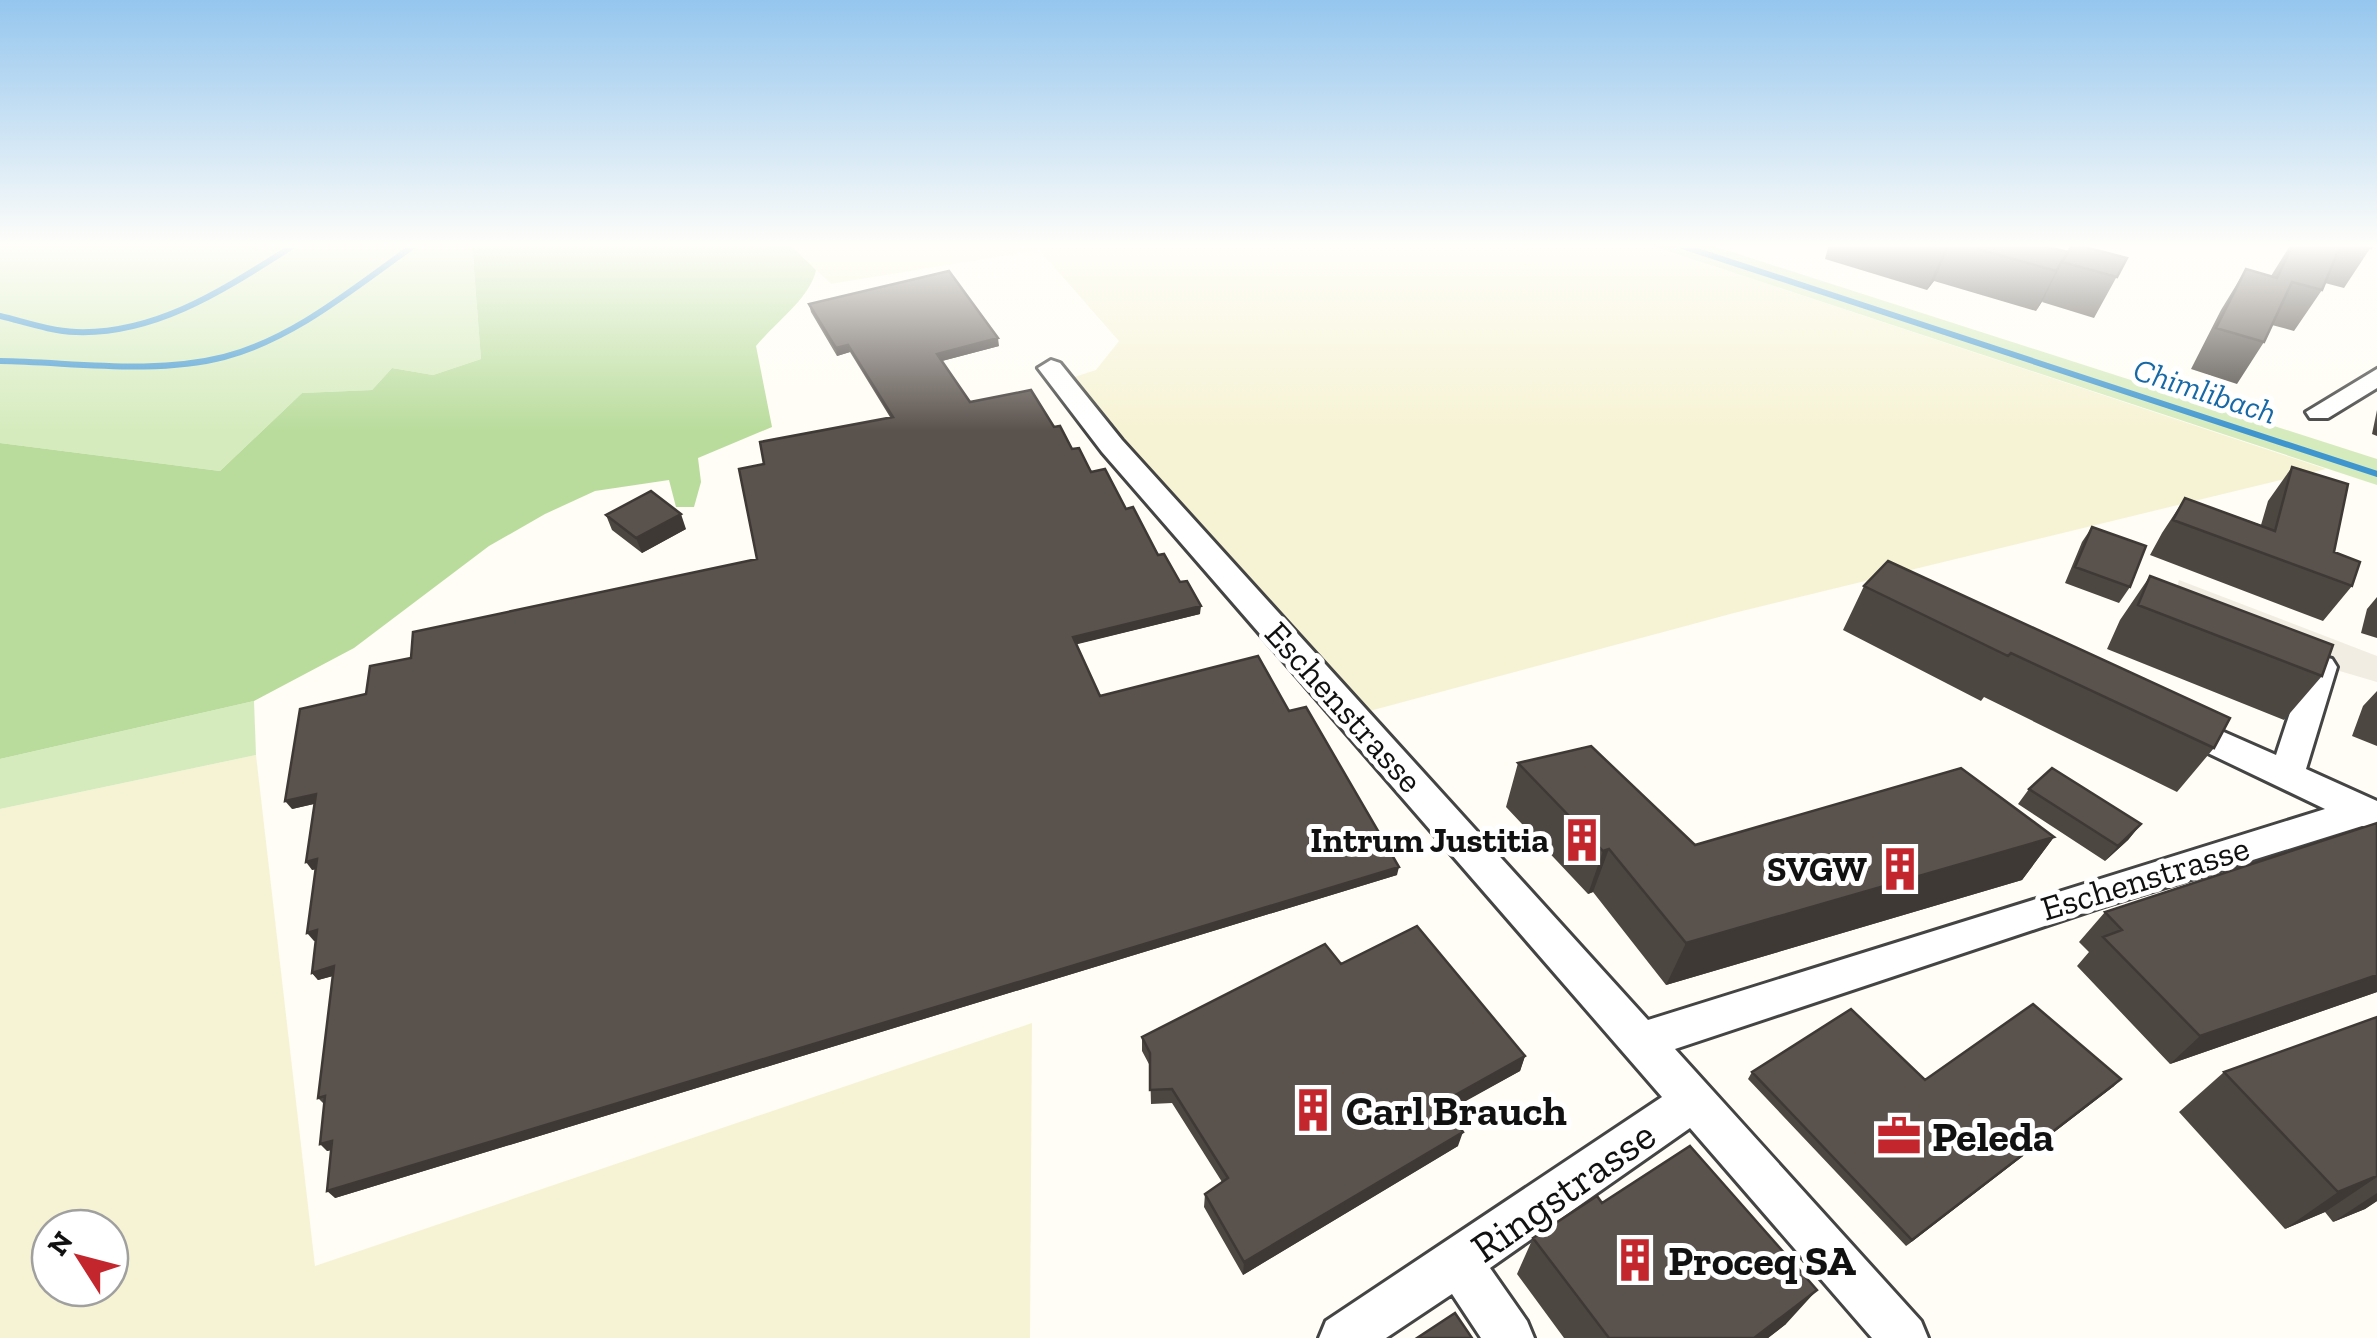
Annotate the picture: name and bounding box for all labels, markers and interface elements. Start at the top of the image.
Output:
water label: Chimlibach [2129,350,2281,432]
street label: Eschenstrasse [1256,613,1432,801]
building icon: Intrum Justitia [1558,816,1606,864]
place label: Intrum Justitia [1310,819,1549,861]
street label: Eschenstrasse [2036,826,2254,930]
building icon: SVGW [1876,845,1924,893]
place label: SVGW [1767,848,1867,890]
place label: Carl Brauch [1346,1085,1567,1136]
building icon: Carl Brauch [1289,1086,1337,1134]
street label: Ringstrasse [1461,1109,1665,1273]
place label: Peleda [1932,1111,2054,1162]
office icon: Peleda [1875,1112,1923,1160]
north arrow [30,1208,130,1308]
text: N [41,1225,80,1262]
place label: Proceq SA [1668,1235,1856,1286]
building icon: Proceq SA [1611,1236,1659,1284]

